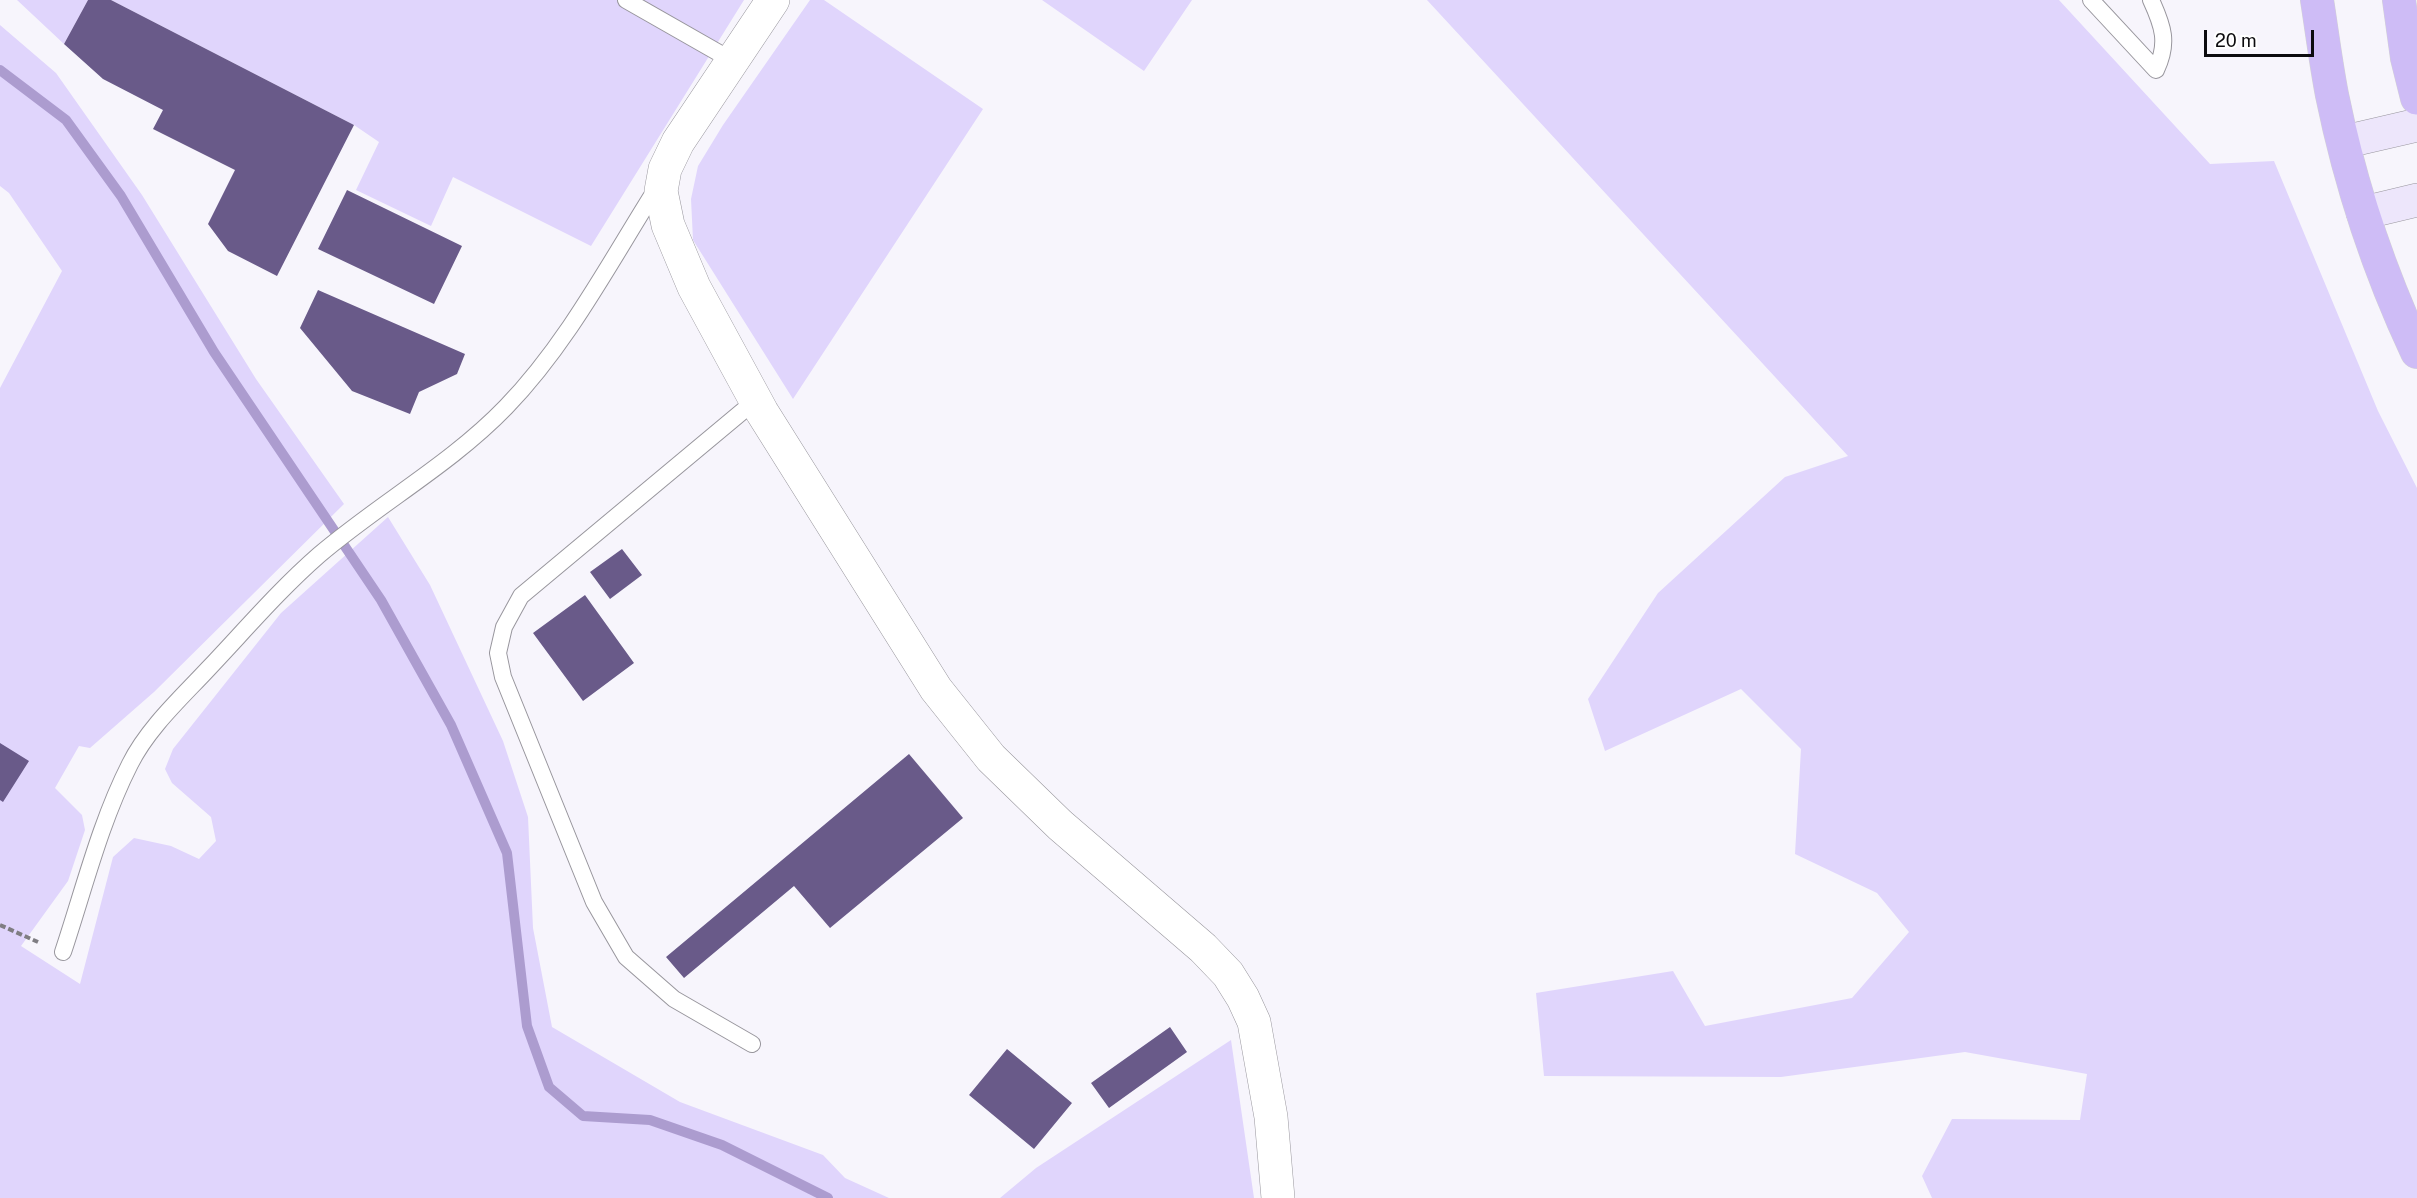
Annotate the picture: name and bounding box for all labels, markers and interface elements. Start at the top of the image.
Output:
scale bar [2207,18,2316,56]
text: 20 m [2215,30,2257,51]

